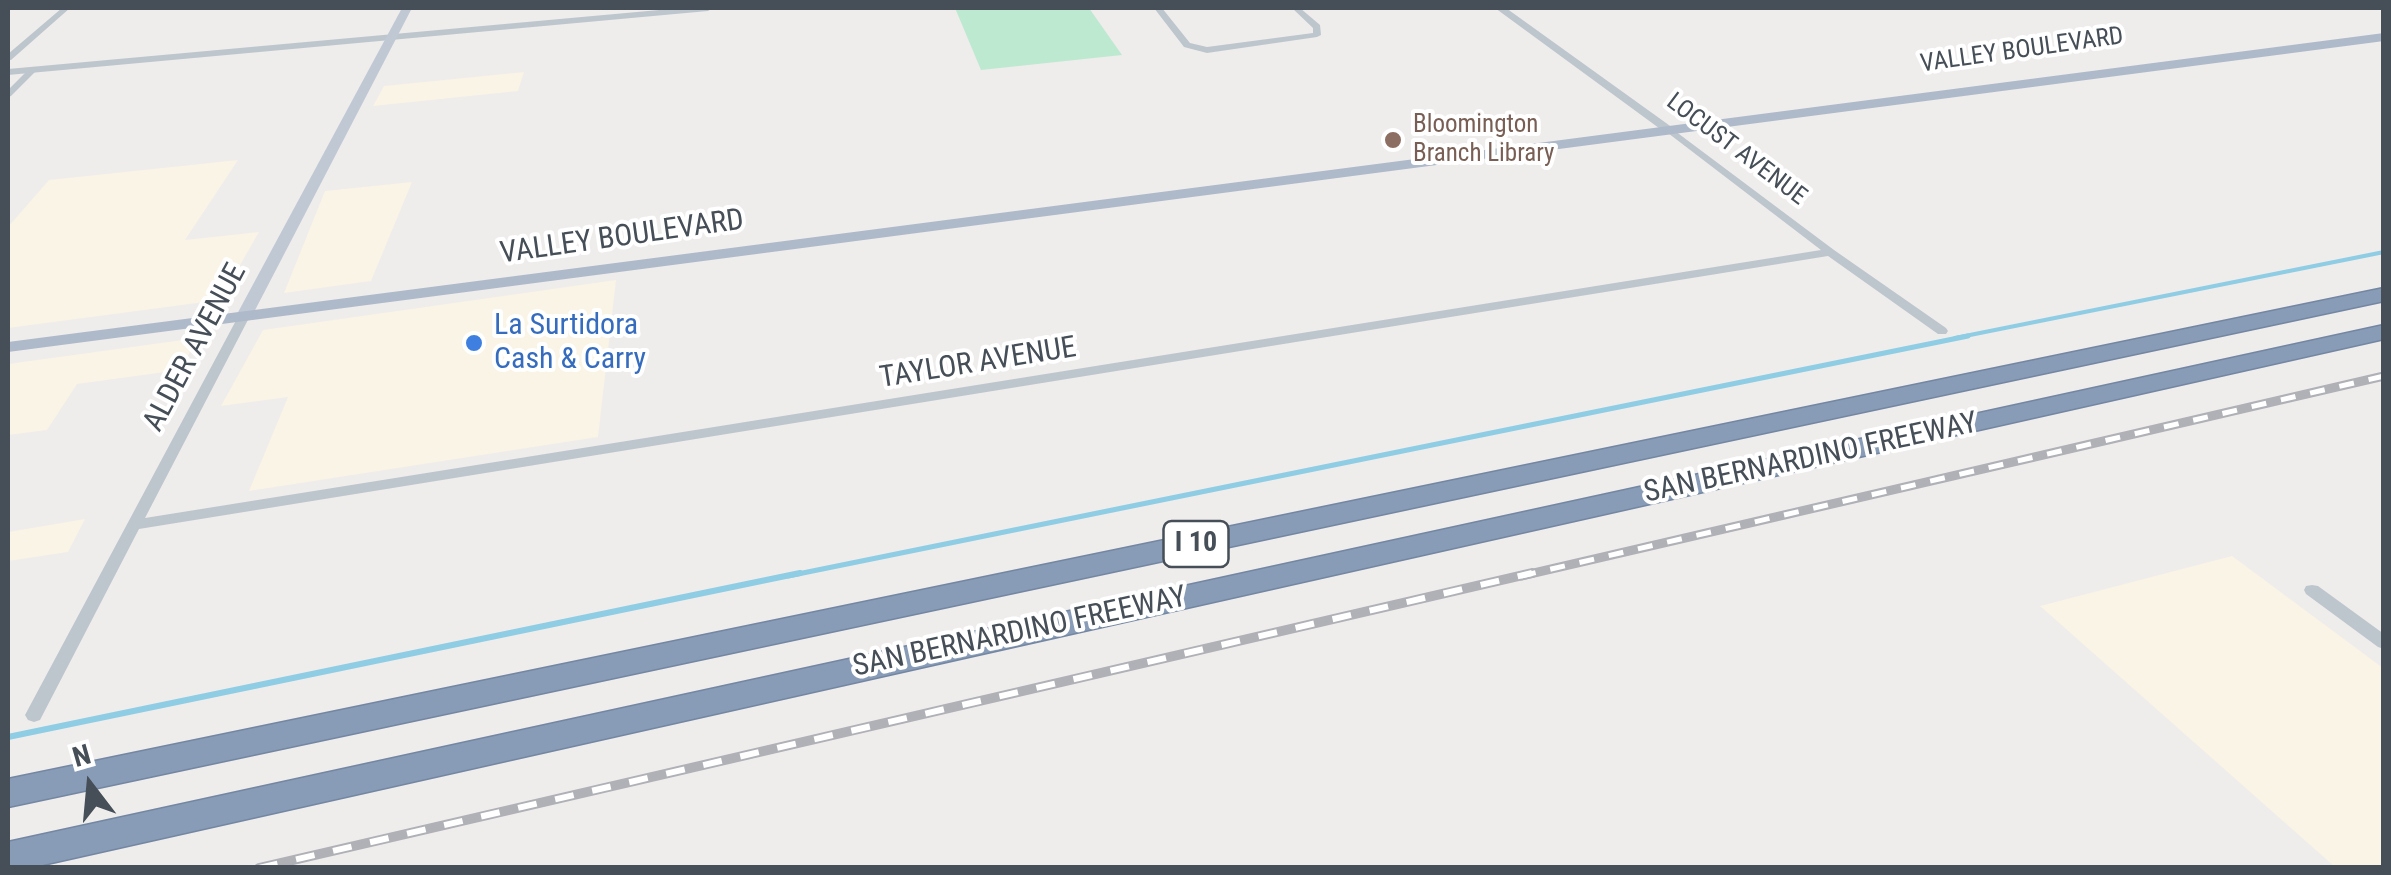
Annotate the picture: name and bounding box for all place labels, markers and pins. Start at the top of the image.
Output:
place label: Bloomington Branch Library [1413,111,1555,170]
marker: Bloomington Branch Library [1382,129,1404,151]
place label: La Surtidora Cash & Carry [494,308,646,378]
marker: La Surtidora Cash & Carry [463,332,485,354]

